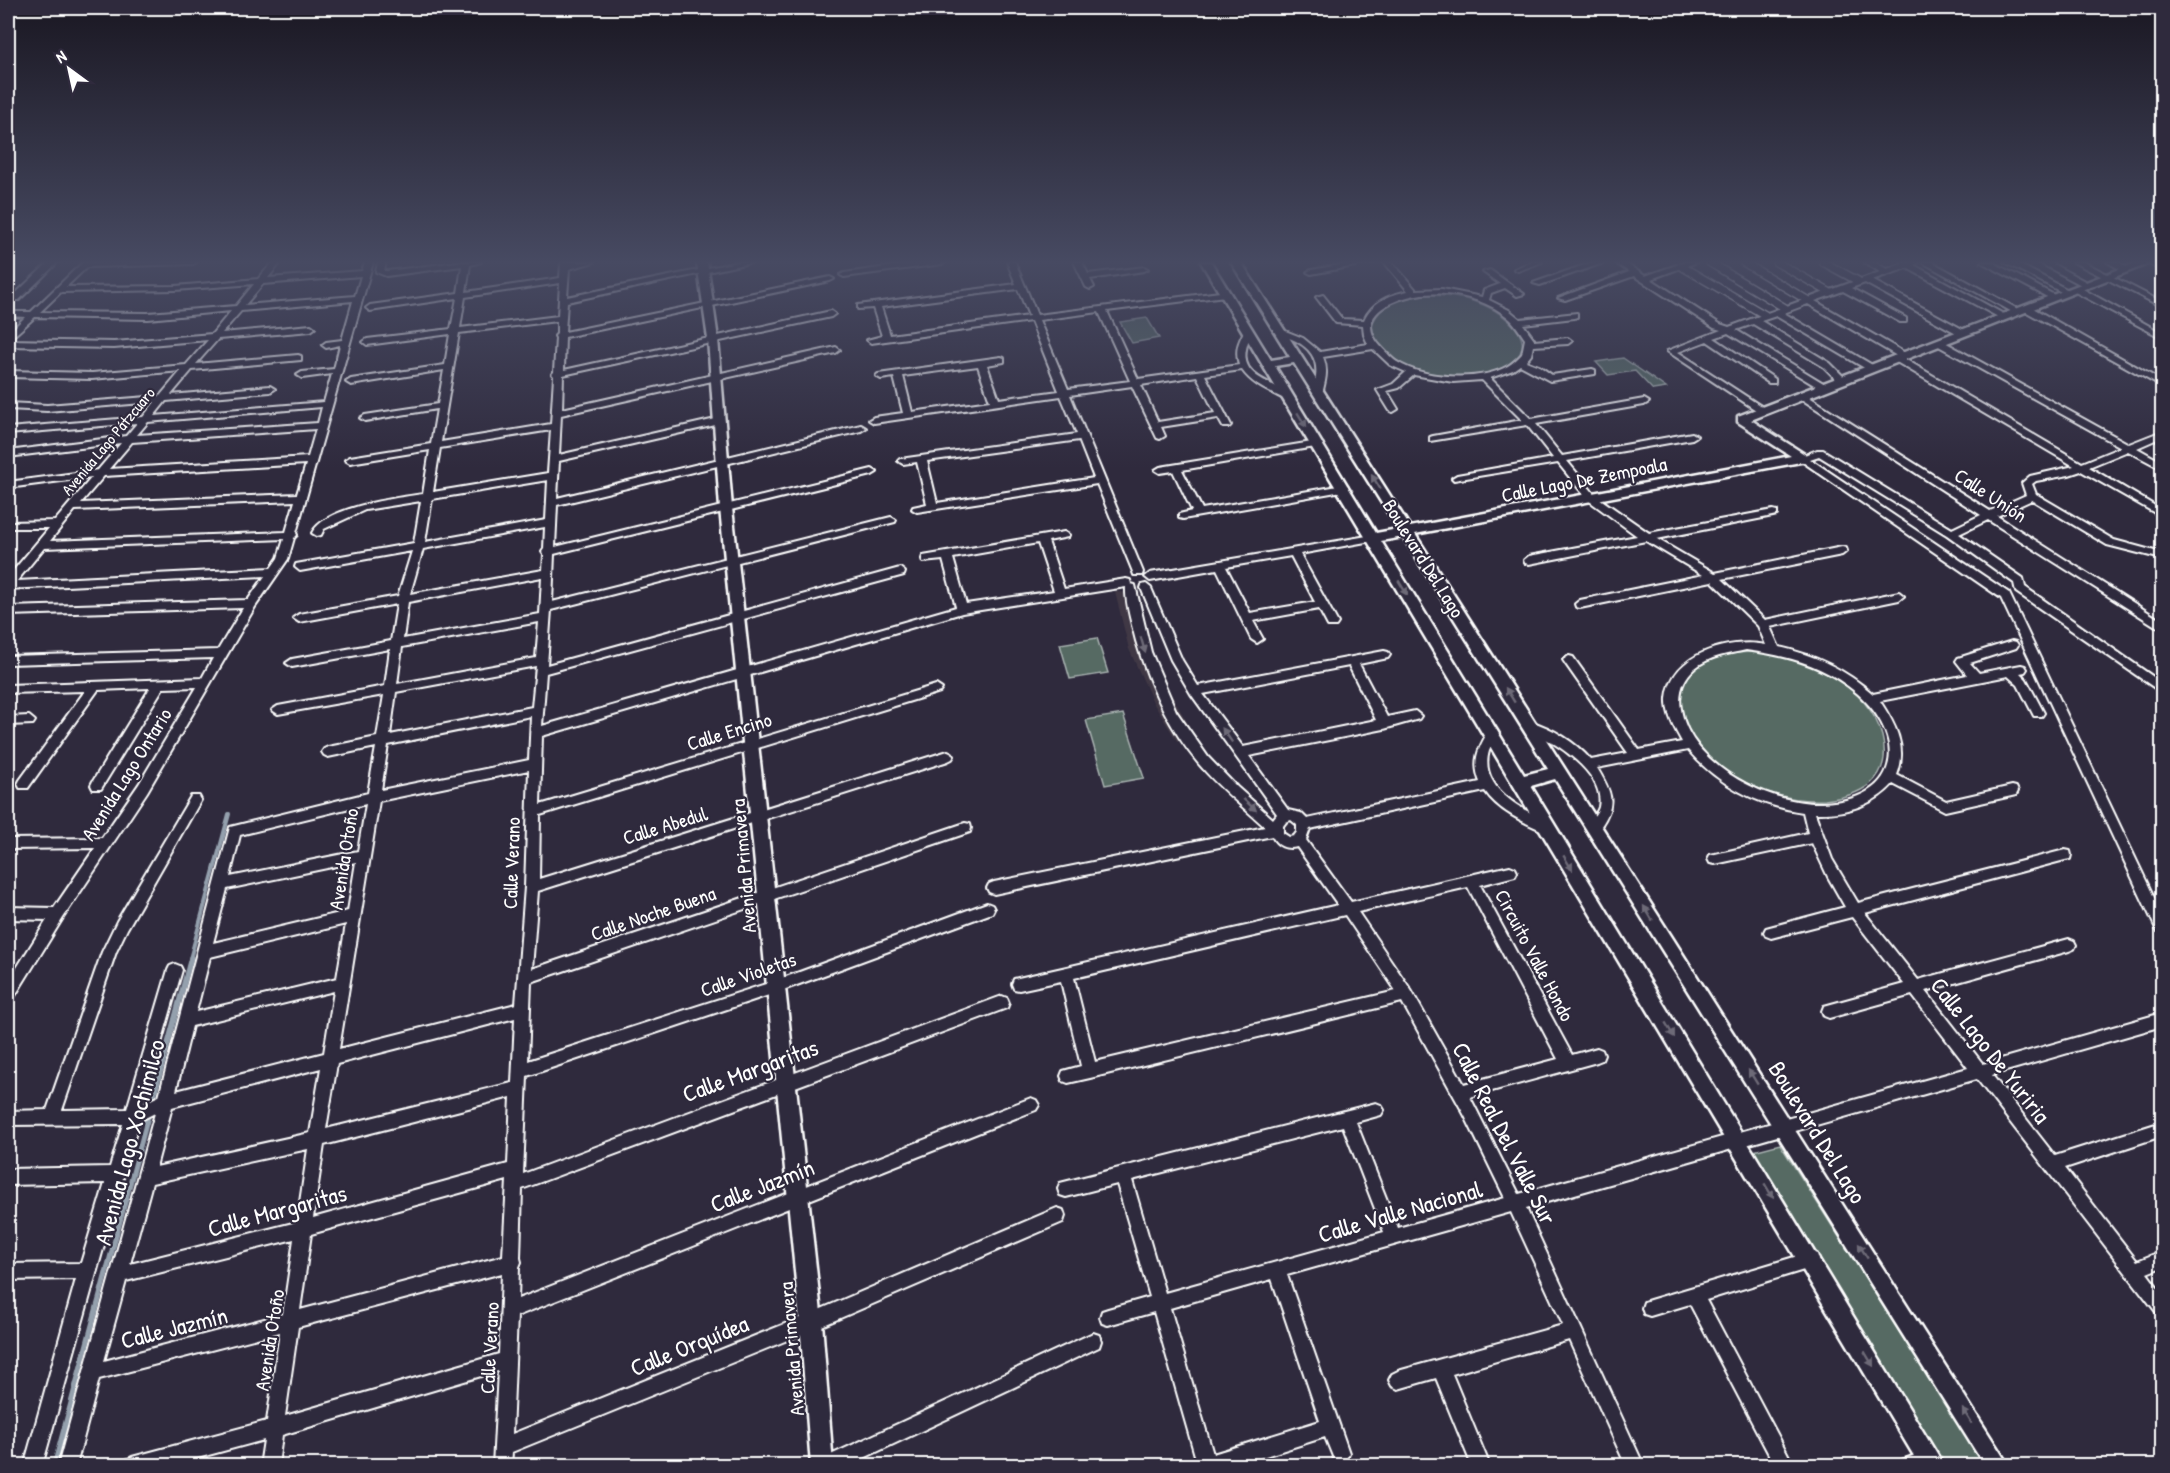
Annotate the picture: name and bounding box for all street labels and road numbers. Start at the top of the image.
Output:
street label: Avenida Lago Pátzcuaro [56,382,160,500]
street label: Calle Lago De Zempoala [1499,450,1669,508]
street label: Calle Unión [1949,461,2033,529]
street label: Boulevard Del Lago [1377,494,1471,622]
street label: Avenida Lago Ontario [74,703,178,845]
street label: Calle Encino [683,705,775,757]
street label: Avenida Primavera [724,798,762,934]
street label: Calle Abedul [619,799,711,851]
street label: Avenida Otoño [322,806,364,912]
street label: Calle Verano [496,817,526,909]
street label: Calle Noche Buena [587,879,719,947]
street label: Circuito Valle Hondo [1489,884,1581,1026]
street label: Calle Violetas [697,945,800,1003]
street label: Calle Lago De Yuriria [1924,970,2058,1130]
street label: Calle Margaritas [678,1031,822,1109]
street label: Avenida Lago Xochimilco [86,1035,172,1248]
street label: Calle Real Del Valle Sur [1445,1036,1565,1230]
street label: Boulevard Del Lago [1761,1055,1875,1209]
street label: Calle Jazmín [705,1151,819,1219]
street label: Calle Valle Nacional [1314,1172,1486,1250]
street label: Calle Margaritas [204,1176,350,1244]
street label: Avenida Primavera [772,1281,810,1417]
street label: Avenida Otoño [248,1287,290,1393]
street label: Calle Jazmín [117,1298,231,1356]
street label: Calle Verano [473,1301,505,1395]
street label: Calle Orquídea [625,1307,753,1383]

